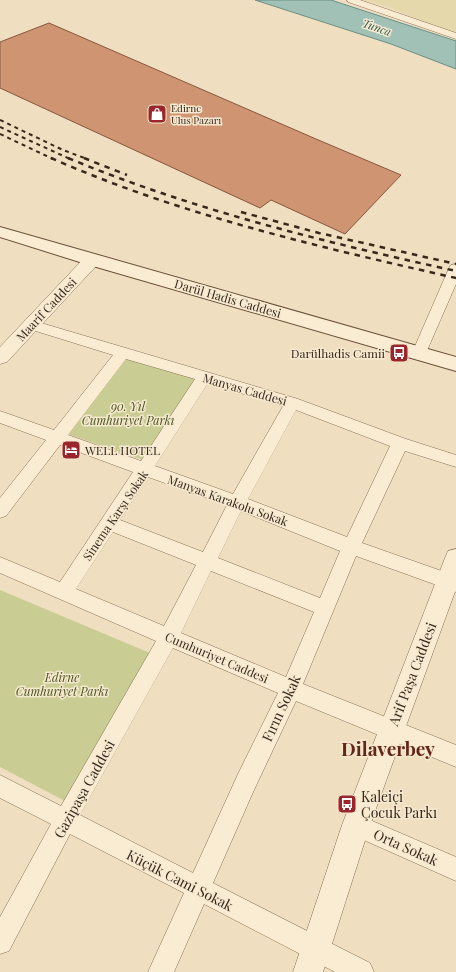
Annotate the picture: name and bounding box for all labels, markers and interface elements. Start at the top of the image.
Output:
water label: Tunca [361,15,394,39]
place label: Edirne Ulus Pazarı [171,101,221,127]
shop icon: Edirne Ulus Pazarı [146,103,168,125]
street label: Maarif Caddesi [12,273,80,344]
street label: Darül Hadis Caddesi [173,275,284,321]
bus stop icon: Darülhadis Camii [388,342,410,364]
place label: Darülhadis Camii [291,345,385,361]
street label: Manyas Caddesi [201,369,289,409]
park label: 90. Yıl Cumhuriyet Parkı [82,398,175,428]
hotel icon: WELL HOTEL [60,439,82,461]
place label: WELL HOTEL [84,442,160,458]
street label: Sinema Karşı Sokak [79,466,151,563]
street label: Manyas Karakolu Sokak [166,471,291,529]
street label: Arif Paşa Caddesi [383,620,440,729]
street label: Cumhuriyet Caddesi [163,628,272,686]
park label: Edirne Cumhuriyet Parkı [16,669,109,699]
street label: Fırın Sokak [257,671,305,744]
district label: Dilaverbey [341,735,435,761]
street label: Gazipaşa Caddesi [49,737,119,841]
place label: Kaleiçi Çocuk Parkı [361,787,437,822]
bus stop icon: Kaleiçi Çocuk Parkı [336,793,358,815]
street label: Orta Sokak [371,824,442,870]
street label: Küçük Cami Sokak [123,845,237,915]

